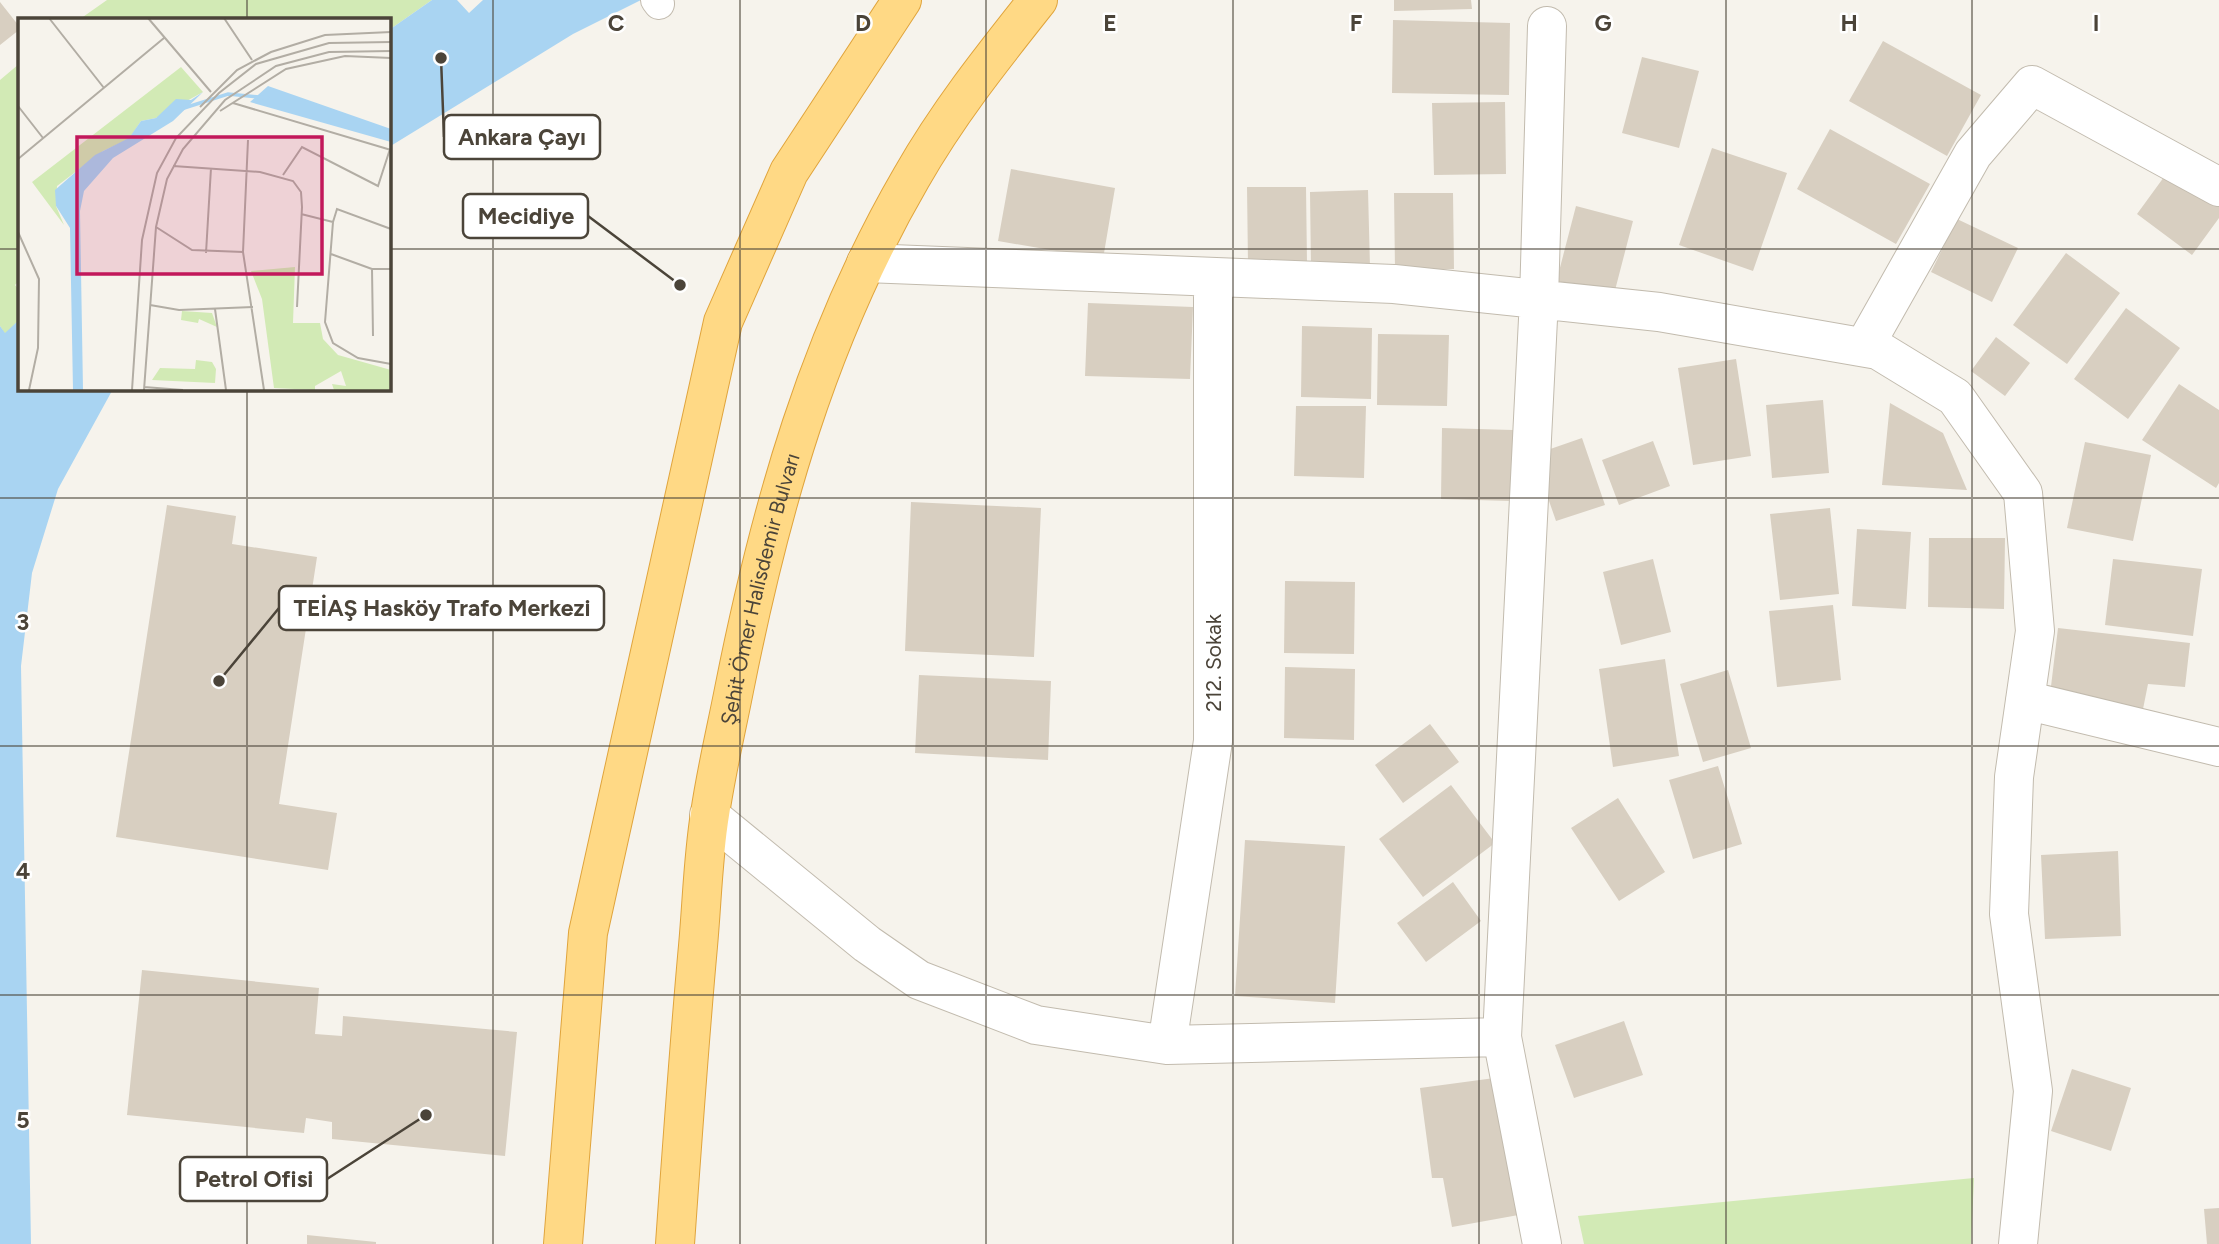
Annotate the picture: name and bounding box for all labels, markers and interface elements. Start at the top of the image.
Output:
text: C [608,9,625,37]
text: D [855,9,871,37]
text: E [1103,9,1117,37]
text: F [1350,9,1363,37]
text: G [1594,9,1612,37]
text: H [1840,9,1858,37]
text: I [2093,9,2099,37]
inset map [18,18,390,390]
callout: Ankara Çayı [444,115,600,159]
text: Ankara Çayı [458,123,586,151]
callout: Mecidiye [463,194,588,238]
text: Mecidiye [478,202,574,230]
street label: Şehit Ömer Halisdemir Bulvarı [715,450,804,727]
callout: TEİAŞ Hasköy Trafo Merkezi [279,586,604,630]
text: TEİAŞ Hasköy Trafo Merkezi [294,594,590,622]
text: 3 [17,608,29,636]
street label: 212. Sokak [1201,613,1226,712]
text: 4 [16,857,30,885]
text: 5 [16,1106,30,1134]
callout: Petrol Ofisi [180,1157,327,1201]
text: Petrol Ofisi [195,1165,313,1193]

